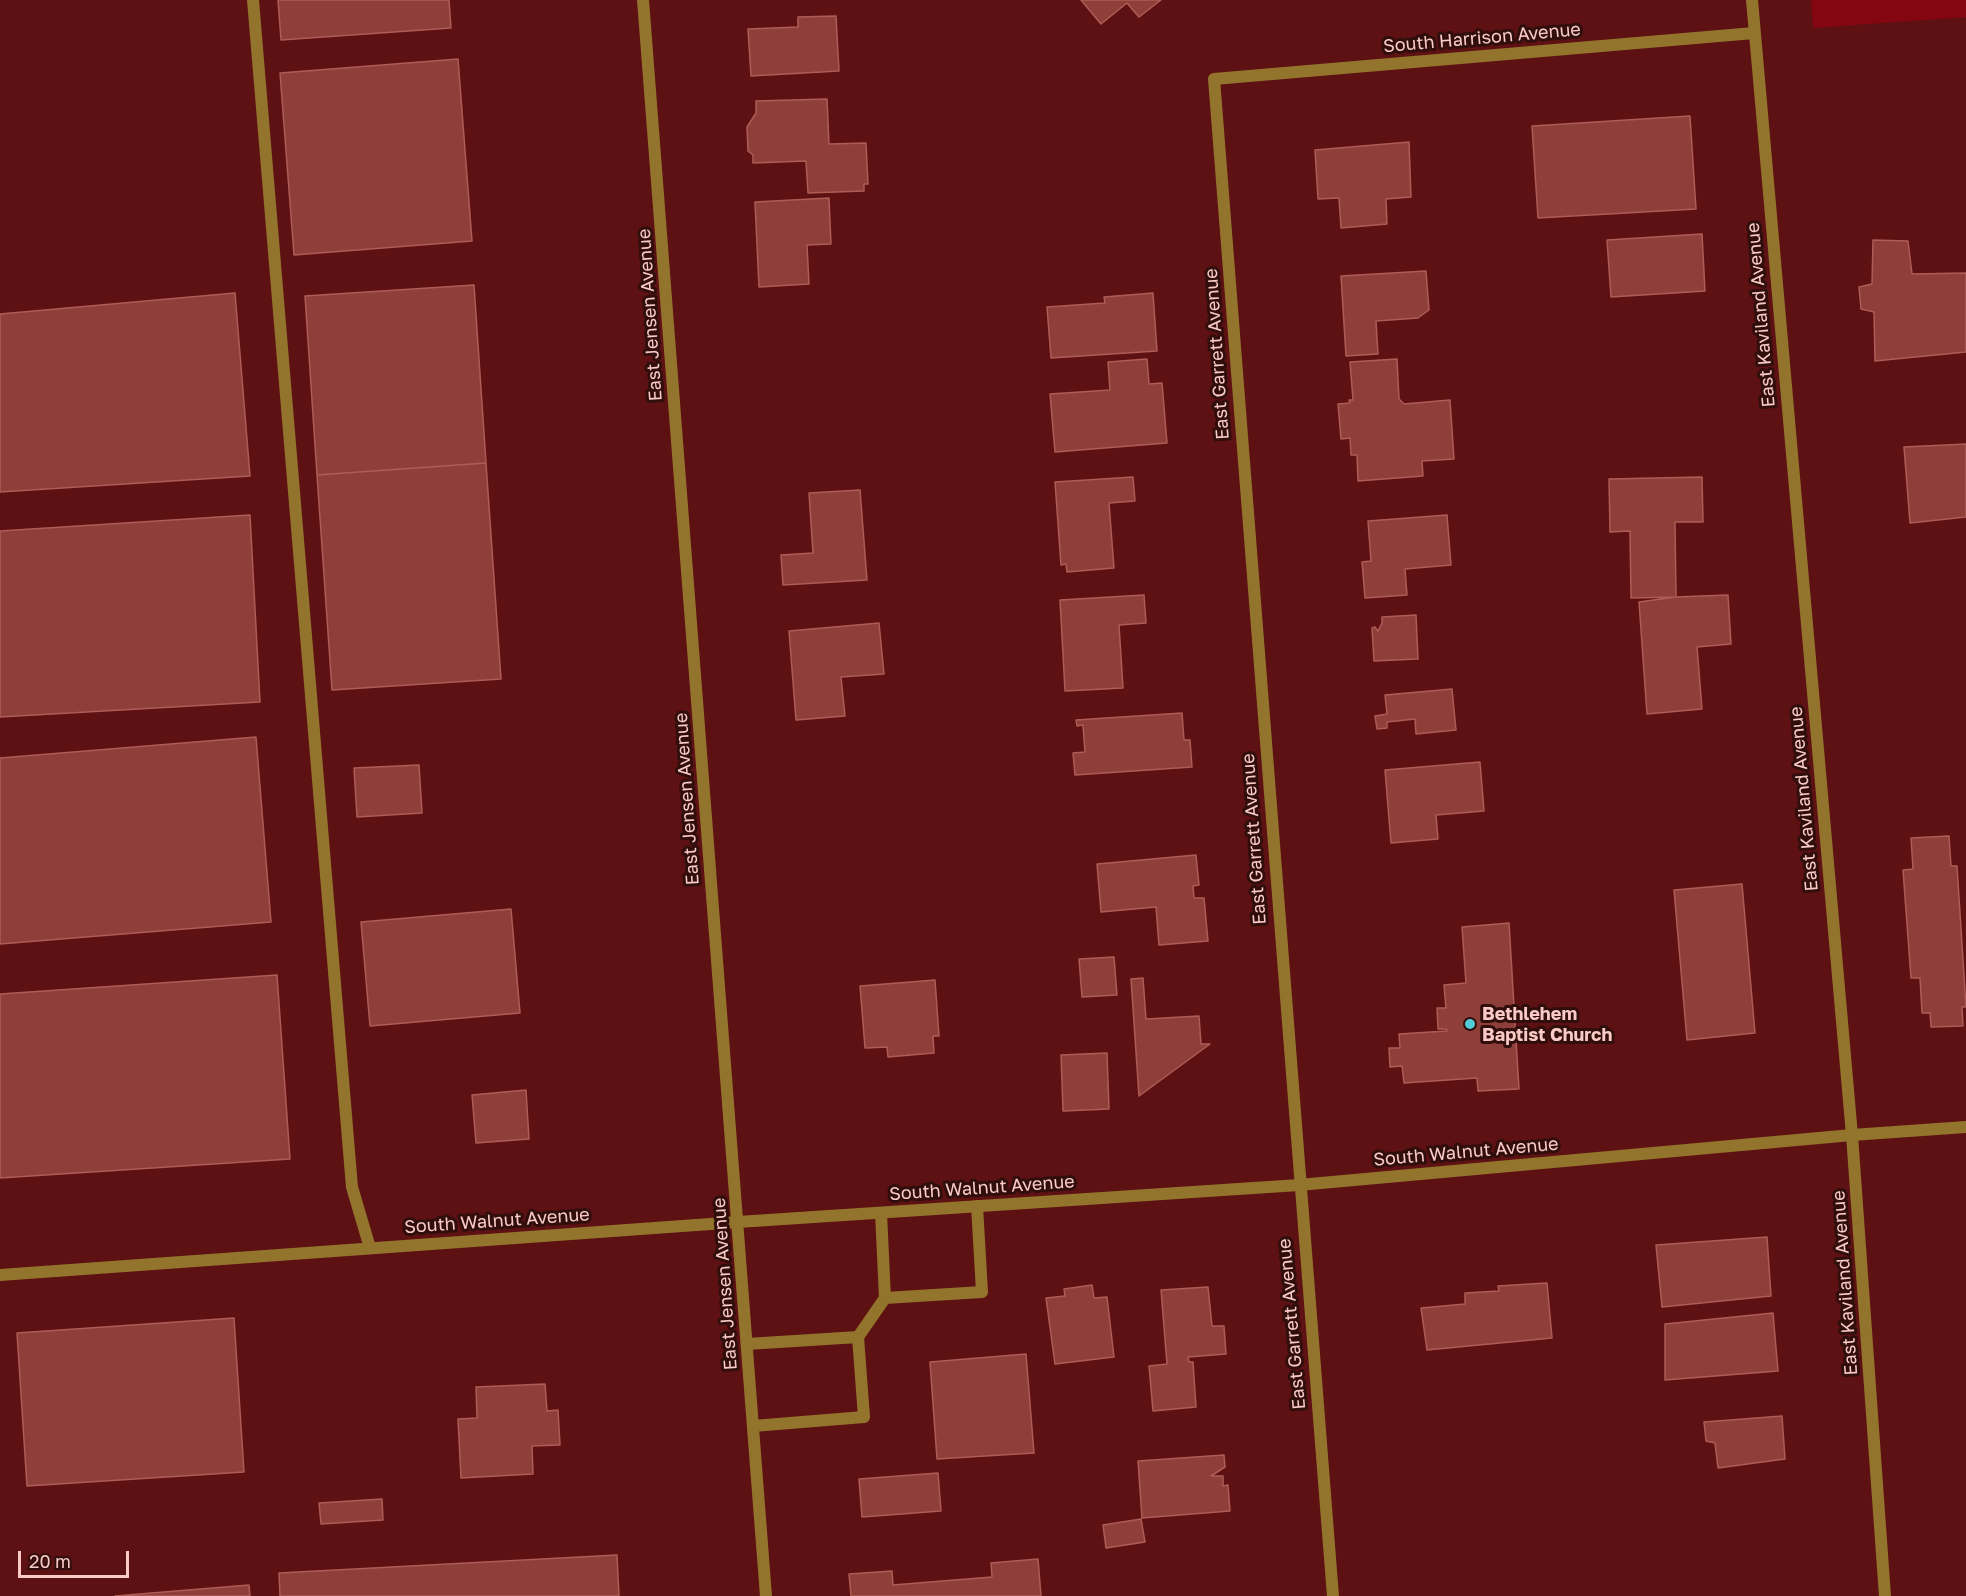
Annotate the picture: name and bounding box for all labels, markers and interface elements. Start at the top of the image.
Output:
street label: South Harrison Avenue [1382,19,1582,57]
street label: East Kaviland Avenue [1742,222,1780,408]
street label: East Jensen Avenue [633,228,667,402]
street label: East Garrett Avenue [1200,268,1234,440]
street label: East Kaviland Avenue [1785,706,1823,892]
street label: East Jensen Avenue [670,712,704,886]
street label: East Garrett Avenue [1237,753,1271,925]
place label: Bethlehem Baptist Church [1482,1003,1612,1046]
marker: Bethlehem Baptist Church [1463,1017,1477,1031]
street label: South Walnut Avenue [1373,1133,1559,1171]
street label: South Walnut Avenue [889,1171,1075,1205]
street label: East Kaviland Avenue [1828,1190,1862,1376]
street label: East Jensen Avenue [708,1197,742,1371]
street label: South Walnut Avenue [404,1204,590,1238]
street label: East Garrett Avenue [1274,1238,1310,1410]
scale bar [21,1539,132,1577]
text: 20 m [29,1550,71,1572]

